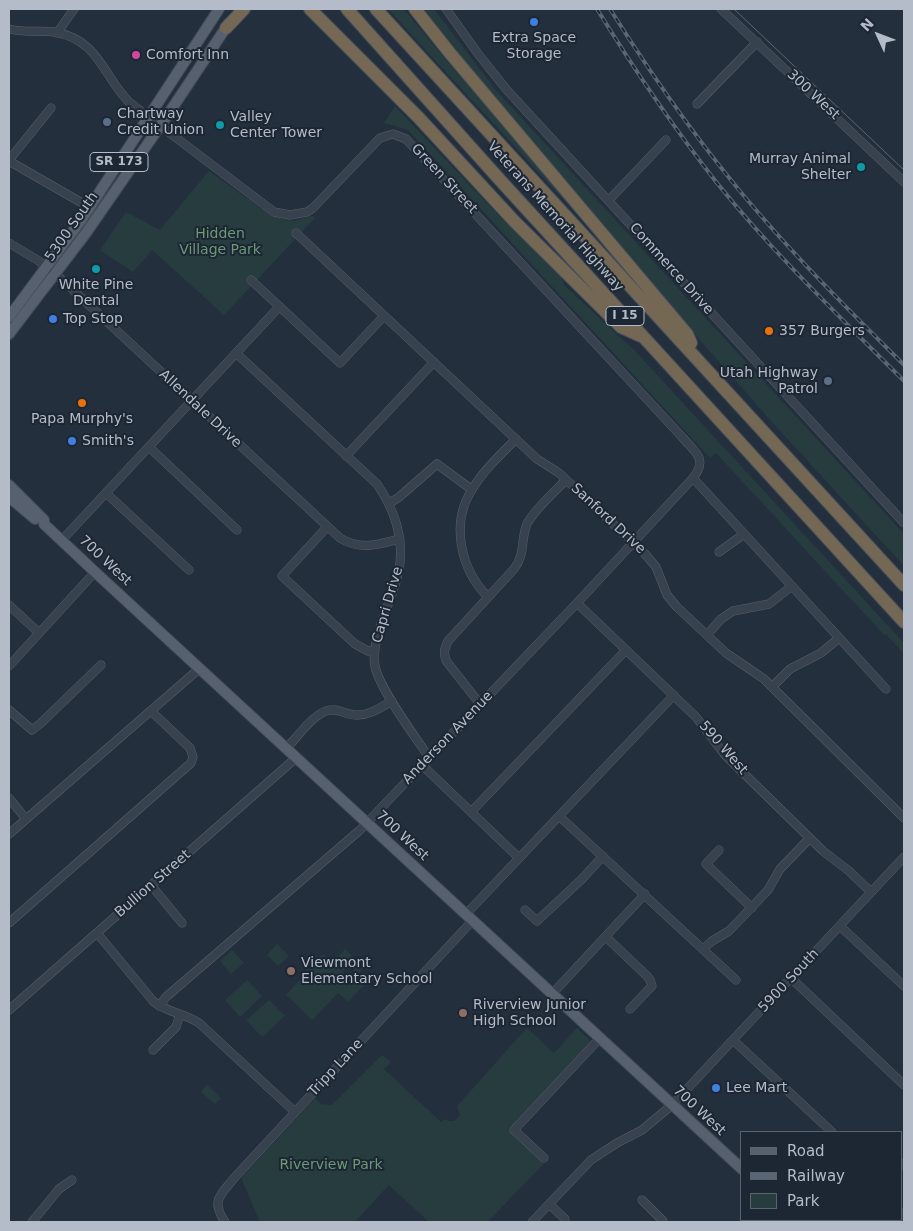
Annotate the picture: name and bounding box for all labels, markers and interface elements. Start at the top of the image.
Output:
north arrow [853,10,903,60]
text: N [857,15,877,35]
marker: Extra Space Storage [528,16,540,28]
place label: Extra Space Storage [492,30,576,62]
place label: Comfort Inn [146,47,229,63]
marker: Comfort Inn [130,49,142,61]
street label: 300 West [783,66,843,124]
place label: Chartway Credit Union [117,106,204,138]
place label: Valley Center Tower [230,109,322,142]
marker: Chartway Credit Union [101,116,113,128]
marker: Valley Center Tower [214,119,226,131]
street label: Veterans Memorial Highway [483,139,627,295]
street label: Green Street [407,141,481,217]
place label: Murray Animal Shelter [749,151,851,184]
road number: SR 173 [90,152,148,172]
marker: Murray Animal Shelter [855,161,867,173]
street label: 5300 South [42,189,102,265]
street label: Commerce Drive [625,220,717,318]
park label: Hidden Village Park [179,226,261,258]
marker: White Pine Dental [90,263,102,275]
place label: White Pine Dental [59,277,133,310]
road number: I 15 [606,306,644,326]
place label: Top Stop [63,311,123,327]
marker: Top Stop [47,313,59,325]
place label: 357 Burgers [779,323,865,339]
marker: 357 Burgers [763,325,775,337]
place label: Utah Highway Patrol [720,365,818,398]
street label: Allendale Drive [155,367,245,451]
marker: Utah Highway Patrol [822,375,834,387]
marker: Papa Murphy's [76,397,88,409]
place label: Papa Murphy's [31,411,133,427]
place label: Smith's [82,433,134,449]
marker: Smith's [66,435,78,447]
street label: Sanford Drive [567,480,649,558]
street label: 700 West [75,532,135,590]
street label: Capri Drive [369,565,407,645]
street label: Anderson Avenue [399,688,497,788]
street label: 590 West [695,718,751,778]
street label: 700 West [372,807,432,865]
street label: Bullion Street [112,847,194,921]
street label: 5900 South [755,946,823,1016]
place label: Viewmont Elementary School [301,955,433,988]
marker: Viewmont Elementary School [285,965,297,977]
place label: Riverview Junior High School [473,997,586,1030]
marker: Riverview Junior High School [457,1007,469,1019]
street label: Tripp Lane [305,1036,367,1100]
place label: Lee Mart [726,1080,787,1096]
street label: 700 West [669,1082,729,1140]
marker: Lee Mart [710,1082,722,1094]
legend [740,1131,903,1221]
text: Road [787,1142,825,1160]
park label: Riverview Park [279,1157,383,1173]
text: Railway [787,1167,845,1185]
text: Park [787,1192,819,1210]

